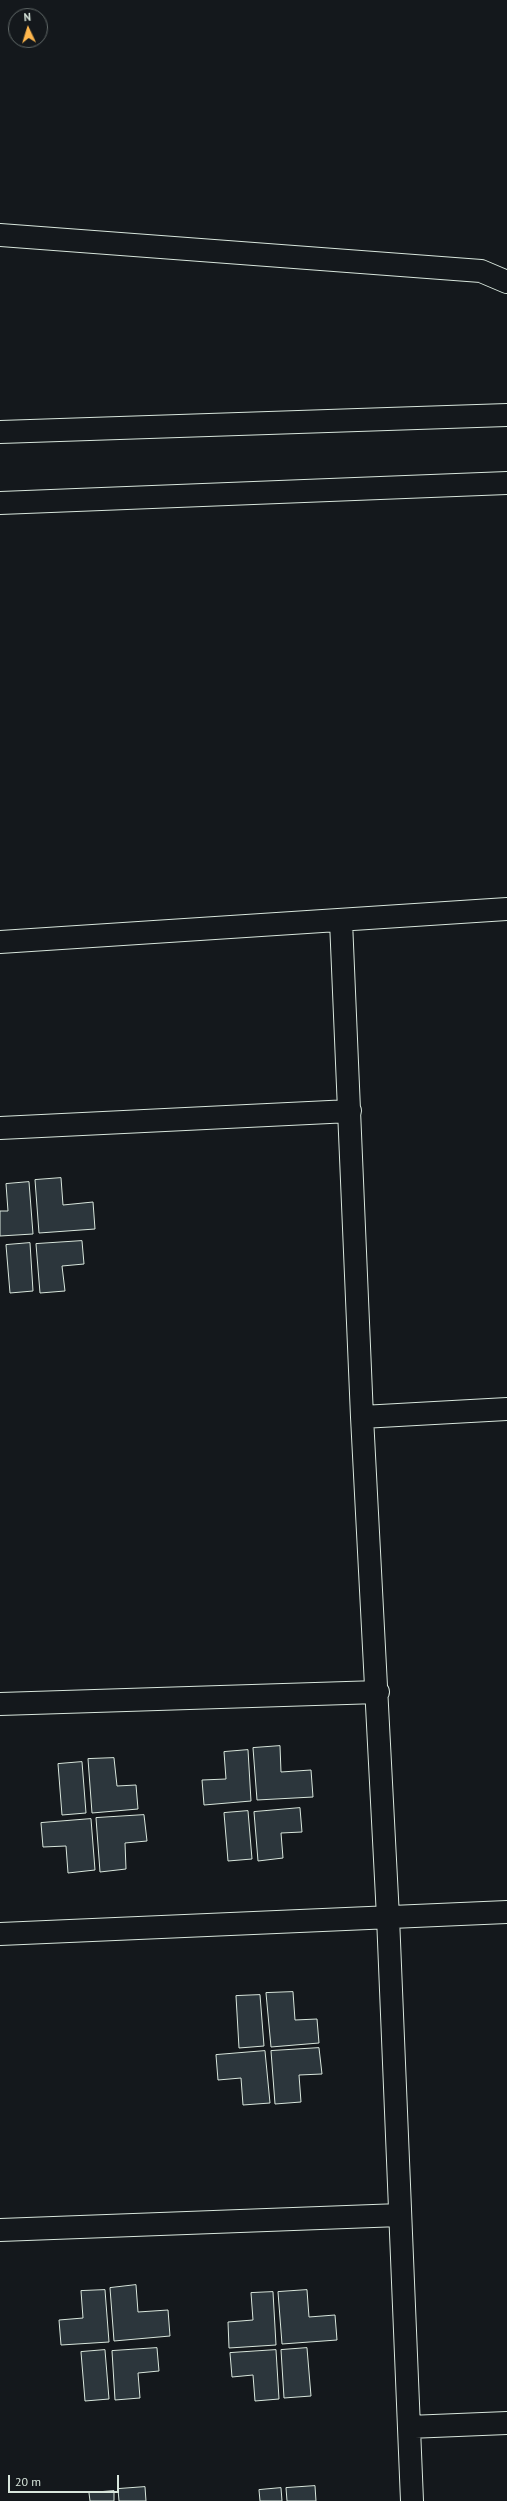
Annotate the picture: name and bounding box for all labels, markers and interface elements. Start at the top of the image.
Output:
north arrow [8,8,48,48]
text: N [23,10,31,24]
scale bar [10,2467,121,2493]
text: 20 m [15,2474,41,2489]

